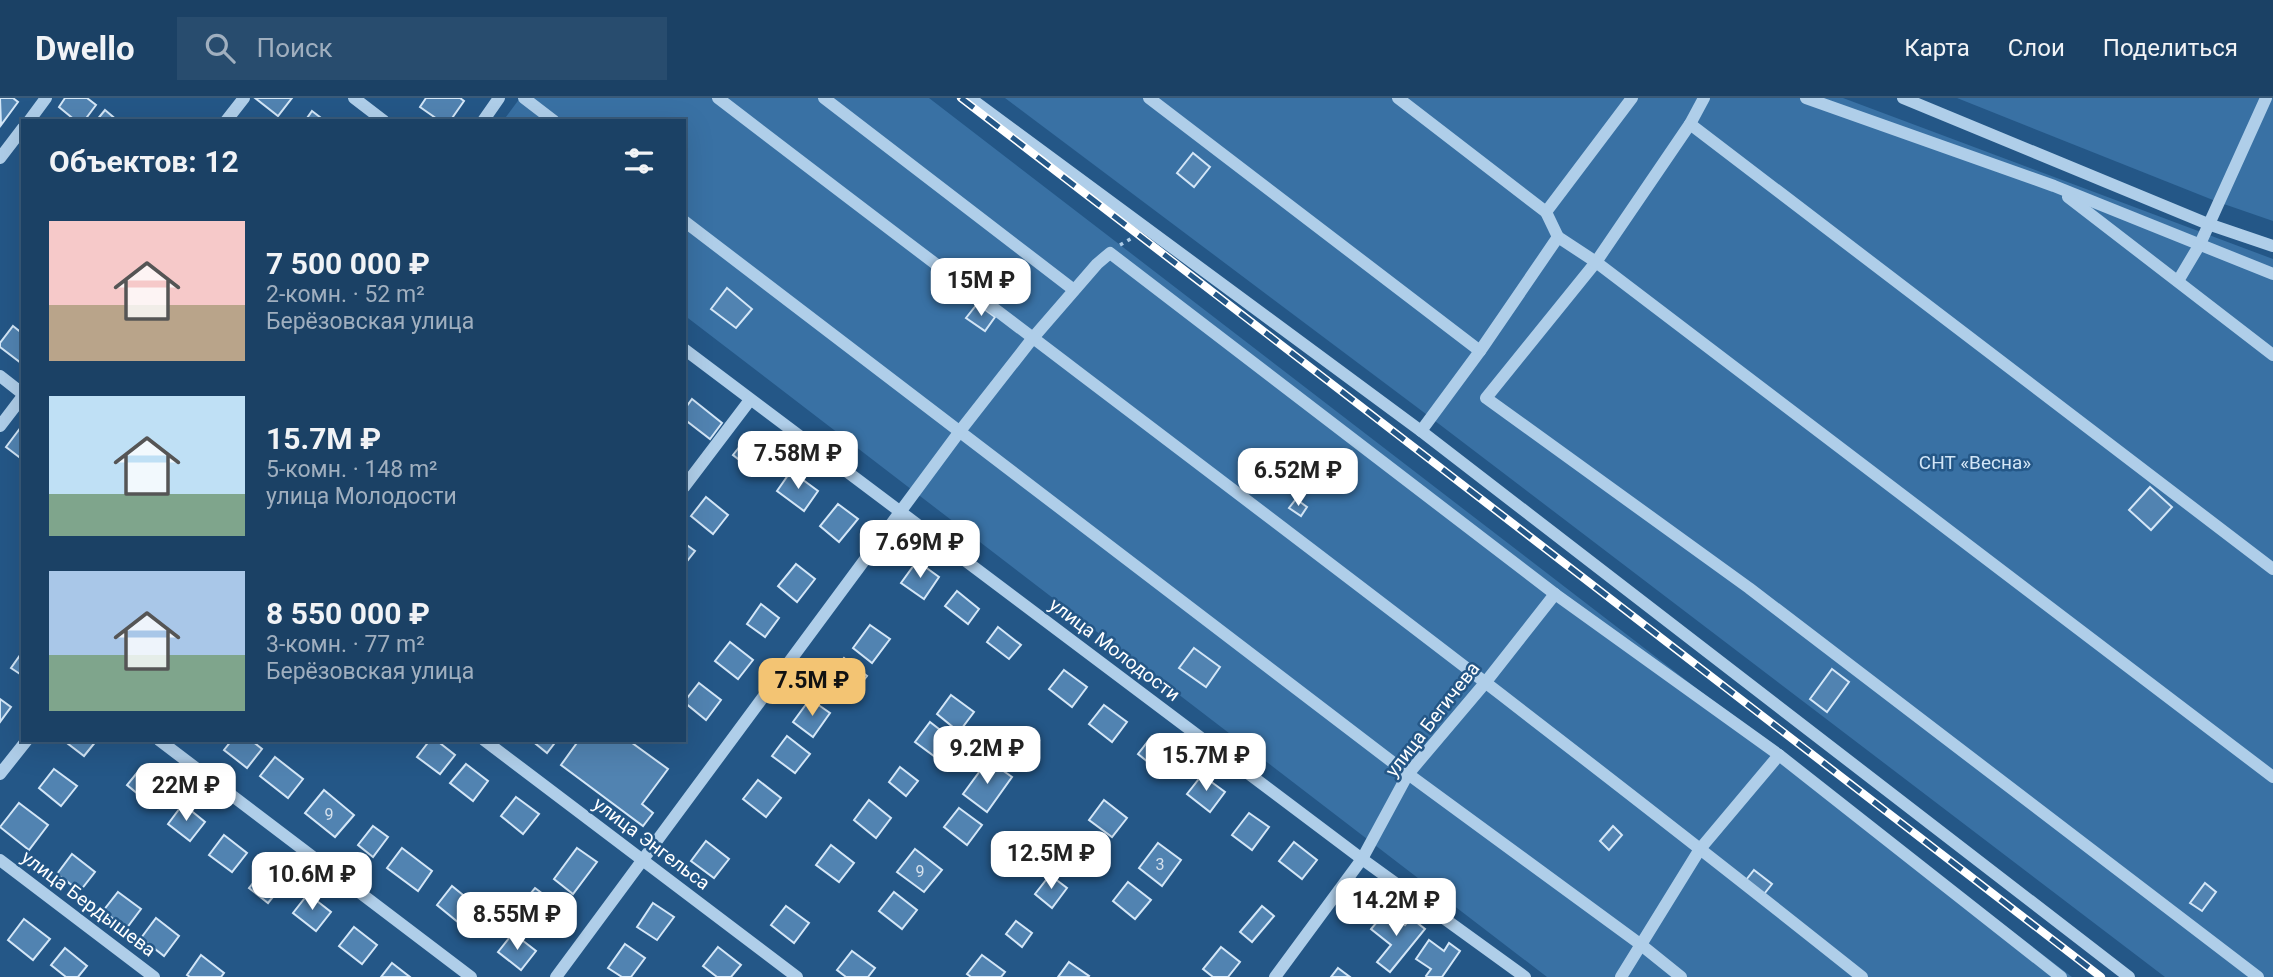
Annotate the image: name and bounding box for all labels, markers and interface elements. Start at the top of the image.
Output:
search box [177,17,667,80]
text: Dwello [35,29,135,68]
icon: search [201,29,239,67]
text: Поиск [257,33,333,63]
text: Карта [1904,34,1970,62]
text: Слои [2008,34,2065,62]
text: Поделиться [2103,34,2238,62]
icon: filters [620,142,658,180]
text: Объектов: 12 [49,144,239,179]
text: 7 500 000 ₽ [266,246,430,281]
icon: home [105,249,189,333]
pin: 15M ₽ [932,258,1030,318]
text: 15M ₽ [947,267,1015,294]
text: 2-комн. · 52 m² [266,281,425,308]
text: Берёзовская улица [266,308,474,335]
text: 15.7M ₽ [266,421,381,456]
icon: home [105,424,189,508]
pin: 7.58M ₽ [733,432,863,491]
text: 7.58M ₽ [754,440,842,467]
pin: 6.52M ₽ [1233,448,1363,508]
park label: СНТ «Весна» [1919,451,2031,474]
text: 5-комн. · 148 m² [266,456,438,483]
text: 6.52M ₽ [1254,457,1342,484]
text: улица Молодости [266,483,457,510]
pin: 7.69M ₽ [855,520,985,580]
text: 7.69M ₽ [876,529,964,556]
street label: улица Молодости [1045,593,1185,706]
text: 8 550 000 ₽ [266,596,430,631]
icon: home [105,599,189,683]
text: 3-комн. · 77 m² [266,631,425,658]
street label: улица Бегичева [1380,657,1484,781]
text: Берёзовская улица [266,658,474,685]
pin: 7.5M ₽ [755,658,869,718]
text: 7.5M ₽ [774,667,850,694]
pin: 9.2M ₽ [930,726,1044,786]
pin: 15.7M ₽ [1141,734,1271,793]
text: 9.2M ₽ [949,735,1025,762]
text: 15.7M ₽ [1162,742,1250,769]
pin: 22M ₽ [137,764,235,823]
text: 22M ₽ [152,772,220,799]
street label: улица Энгельса [589,792,715,895]
house number: 9 [325,805,334,824]
pin: 12.5M ₽ [986,832,1116,891]
text: 12.5M ₽ [1007,840,1095,867]
street label: улица Бердышева [17,845,160,961]
pin: 10.6M ₽ [247,852,377,912]
house number: 3 [1156,855,1165,874]
text: 10.6M ₽ [268,861,356,888]
house number: 9 [916,862,925,881]
pin: 14.2M ₽ [1331,878,1461,938]
text: 14.2M ₽ [1352,887,1440,914]
pin: 8.55M ₽ [452,892,582,952]
text: 8.55M ₽ [473,901,561,928]

